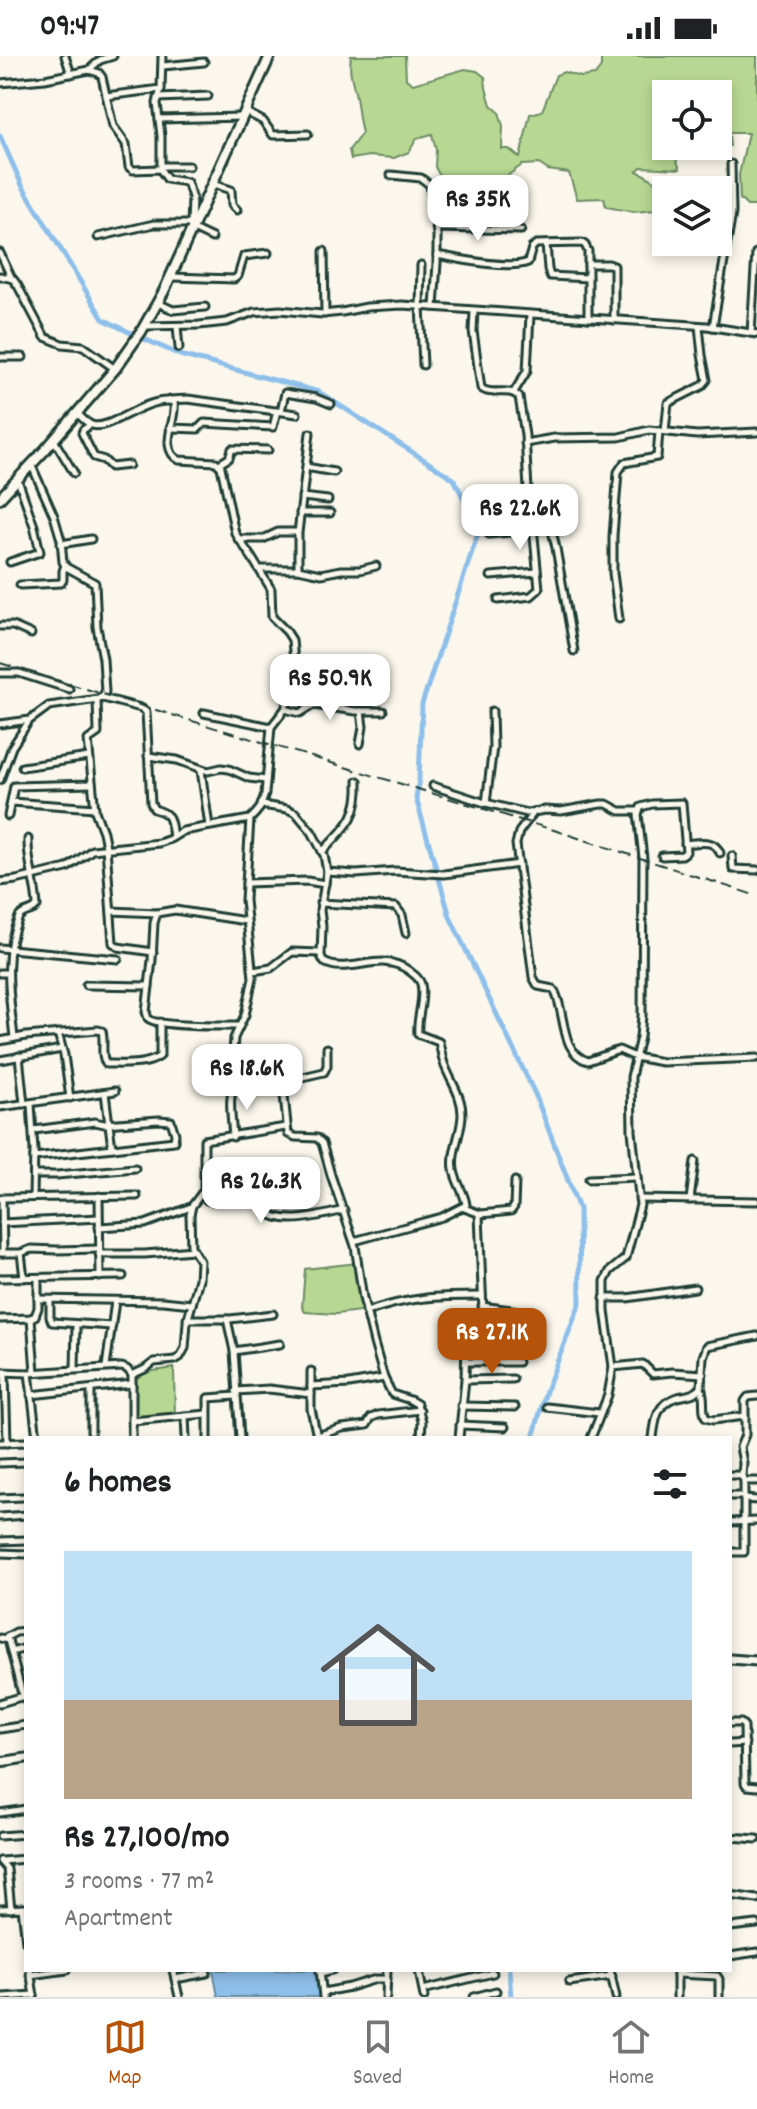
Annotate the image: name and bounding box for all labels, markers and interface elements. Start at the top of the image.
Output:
text: 09:47 [40,7,99,50]
map controls [652,80,732,256]
button: locate [652,80,732,160]
pin: Rs 35K [413,175,543,243]
button: layers [652,176,732,256]
text: Rs 35K [445,182,511,219]
pin: Rs 22.6K [437,484,603,552]
text: Rs 22.6K [479,491,561,528]
pin: Rs 50.9K [247,654,413,722]
text: Rs 50.9K [288,661,372,698]
pin: Rs 18.6K [164,1044,330,1112]
text: Rs 18.6K [210,1051,284,1088]
pin: Rs 26.3K [178,1157,344,1225]
text: Rs 26.3K [220,1164,302,1201]
pin: Rs 27.1K [409,1308,575,1376]
text: Rs 27.1K [456,1315,528,1352]
text: 6 homes [64,1460,172,1509]
icon: filters [648,1462,692,1506]
icon: home [306,1603,450,1747]
text: Rs 27,100/mo [64,1815,230,1864]
text: 3 rooms · 77 m² [64,1864,214,1901]
text: Apartment [64,1901,173,1938]
tab: Map [103,2015,147,2094]
tab: Saved [353,2015,402,2094]
tab: Home [608,2015,654,2094]

